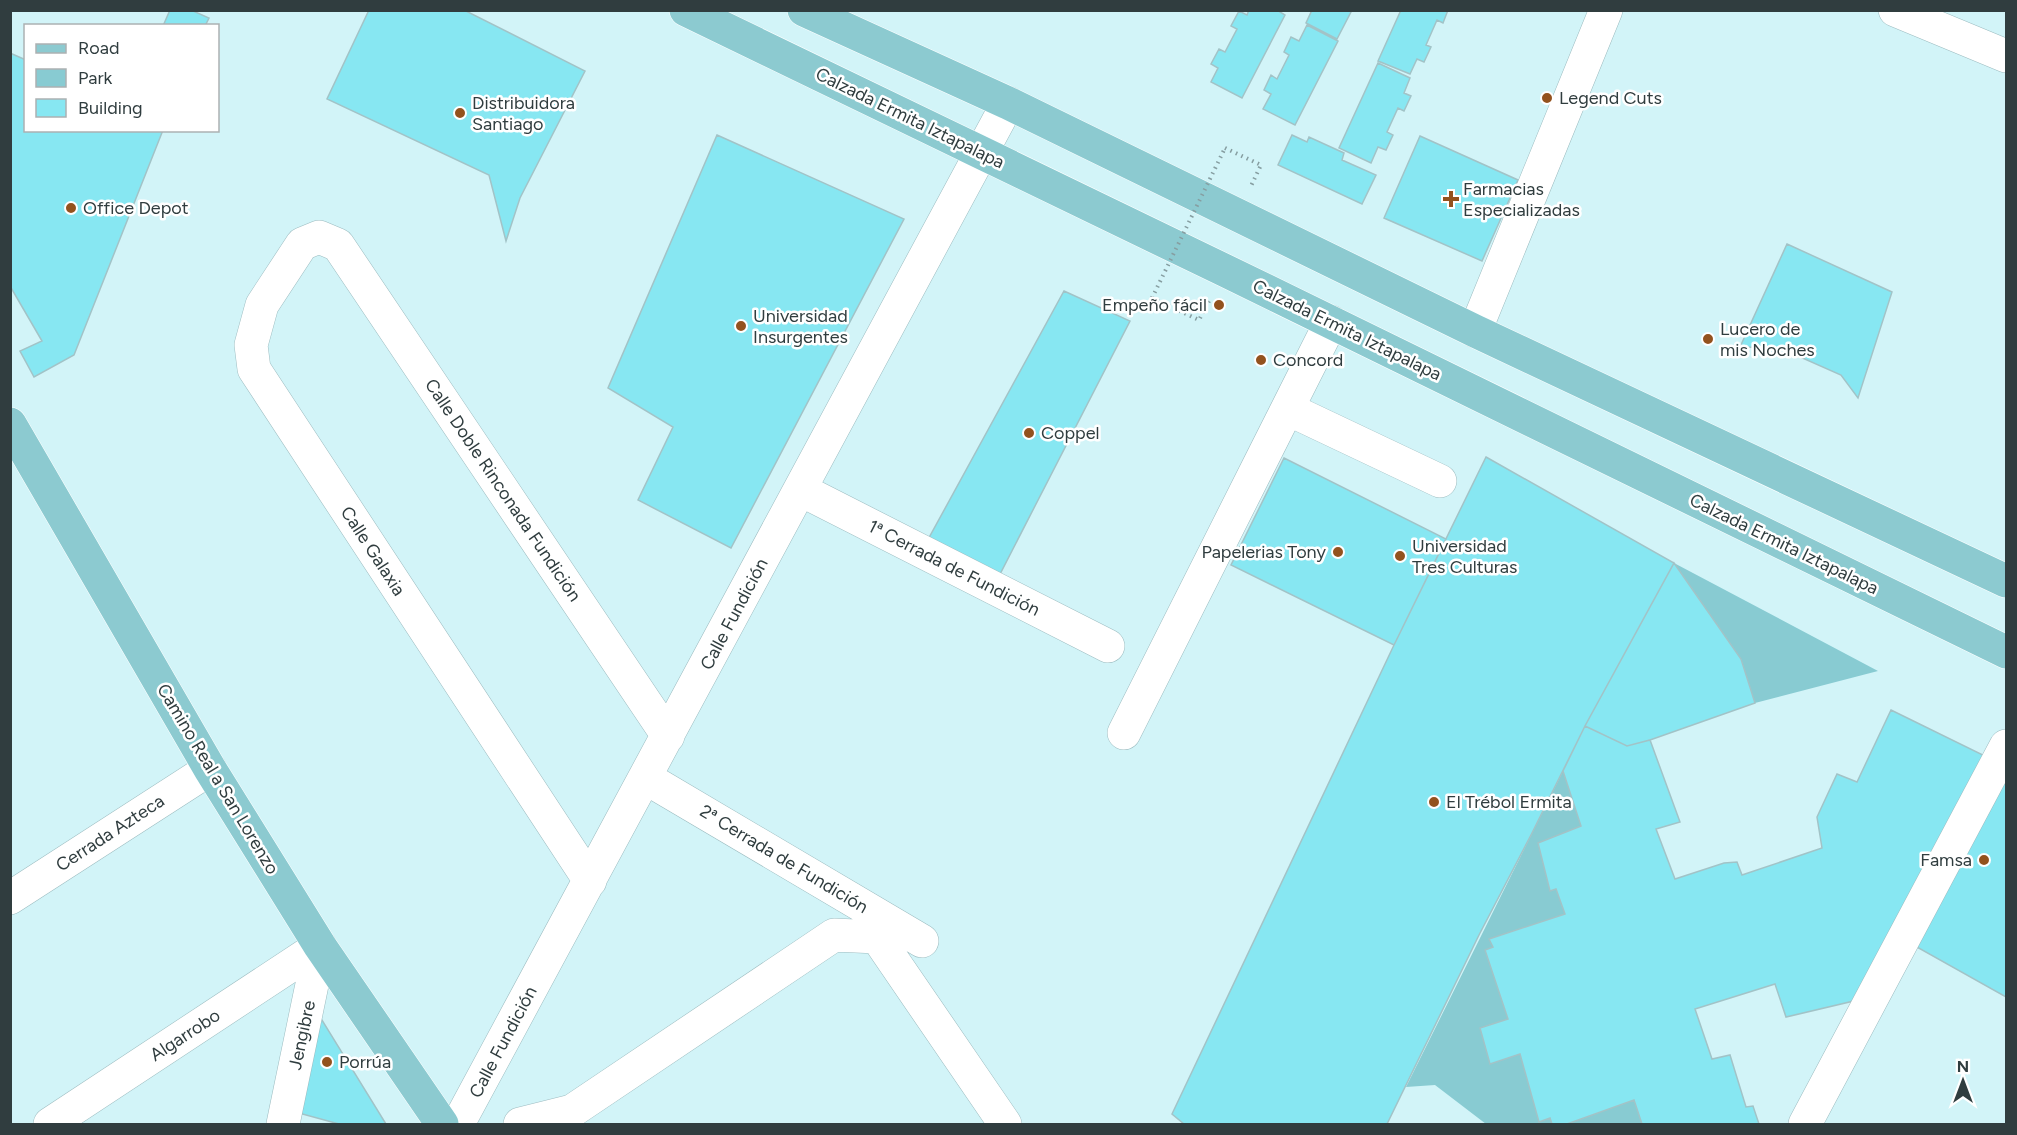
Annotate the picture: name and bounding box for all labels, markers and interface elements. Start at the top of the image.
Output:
legend [24,24,219,132]
text: Road [78,37,119,59]
street label: Calzada Ermita Iztapalapa [812,63,1008,173]
text: Park [78,67,113,89]
place label: Legend Cuts [1559,87,1662,109]
marker: Legend Cuts [1540,91,1554,105]
place label: Distribuidora Santiago [472,92,575,135]
text: Building [78,97,143,119]
marker: Distribuidora Santiago [453,106,467,120]
place label: Farmacias Especializadas [1463,178,1580,221]
marker: Farmacias Especializadas [1444,192,1458,206]
place label: Office Depot [83,197,189,219]
marker: Office Depot [64,201,78,215]
street label: Calzada Ermita Iztapalapa [1249,275,1445,385]
place label: Empeño fácil [1102,294,1207,316]
marker: Empeño fácil [1212,298,1226,312]
place label: Universidad Insurgentes [753,305,848,348]
place label: Lucero de mis Noches [1720,318,1815,361]
marker: Universidad Insurgentes [734,319,748,333]
marker: Lucero de mis Noches [1701,332,1715,346]
place label: Concord [1273,349,1343,371]
marker: Concord [1254,353,1268,367]
street label: Calle Doble Rinconada Fundición [420,374,586,606]
place label: Coppel [1041,422,1099,444]
marker: Coppel [1022,426,1036,440]
street label: Calzada Ermita Iztapalapa [1686,489,1882,599]
street label: Calle Galaxia [336,502,410,600]
street label: 1ª Cerrada de Fundición [864,515,1044,621]
place label: Universidad Tres Culturas [1412,535,1517,578]
place label: Papelerias Tony [1201,541,1327,563]
marker: Papelerias Tony [1331,545,1345,559]
marker: Universidad Tres Culturas [1393,549,1407,563]
street label: Calle Fundición [695,554,773,674]
street label: Camino Real a San Lorenzo [152,680,284,878]
street label: Cerrada Azteca [52,790,168,876]
place label: El Trébol Ermita [1446,791,1572,813]
marker: El Trébol Ermita [1427,795,1441,809]
street label: 2ª Cerrada de Fundición [696,800,872,918]
place label: Famsa [1920,849,1972,871]
marker: Famsa [1977,853,1991,867]
street label: Calle Fundición [464,982,542,1102]
street label: Jengibre [284,998,320,1072]
street label: Algarrobo [146,1004,224,1066]
place label: Porrúa [339,1051,391,1073]
north arrow [1933,1051,1993,1111]
marker: Porrúa [320,1055,334,1069]
text: N [1957,1057,1969,1076]

